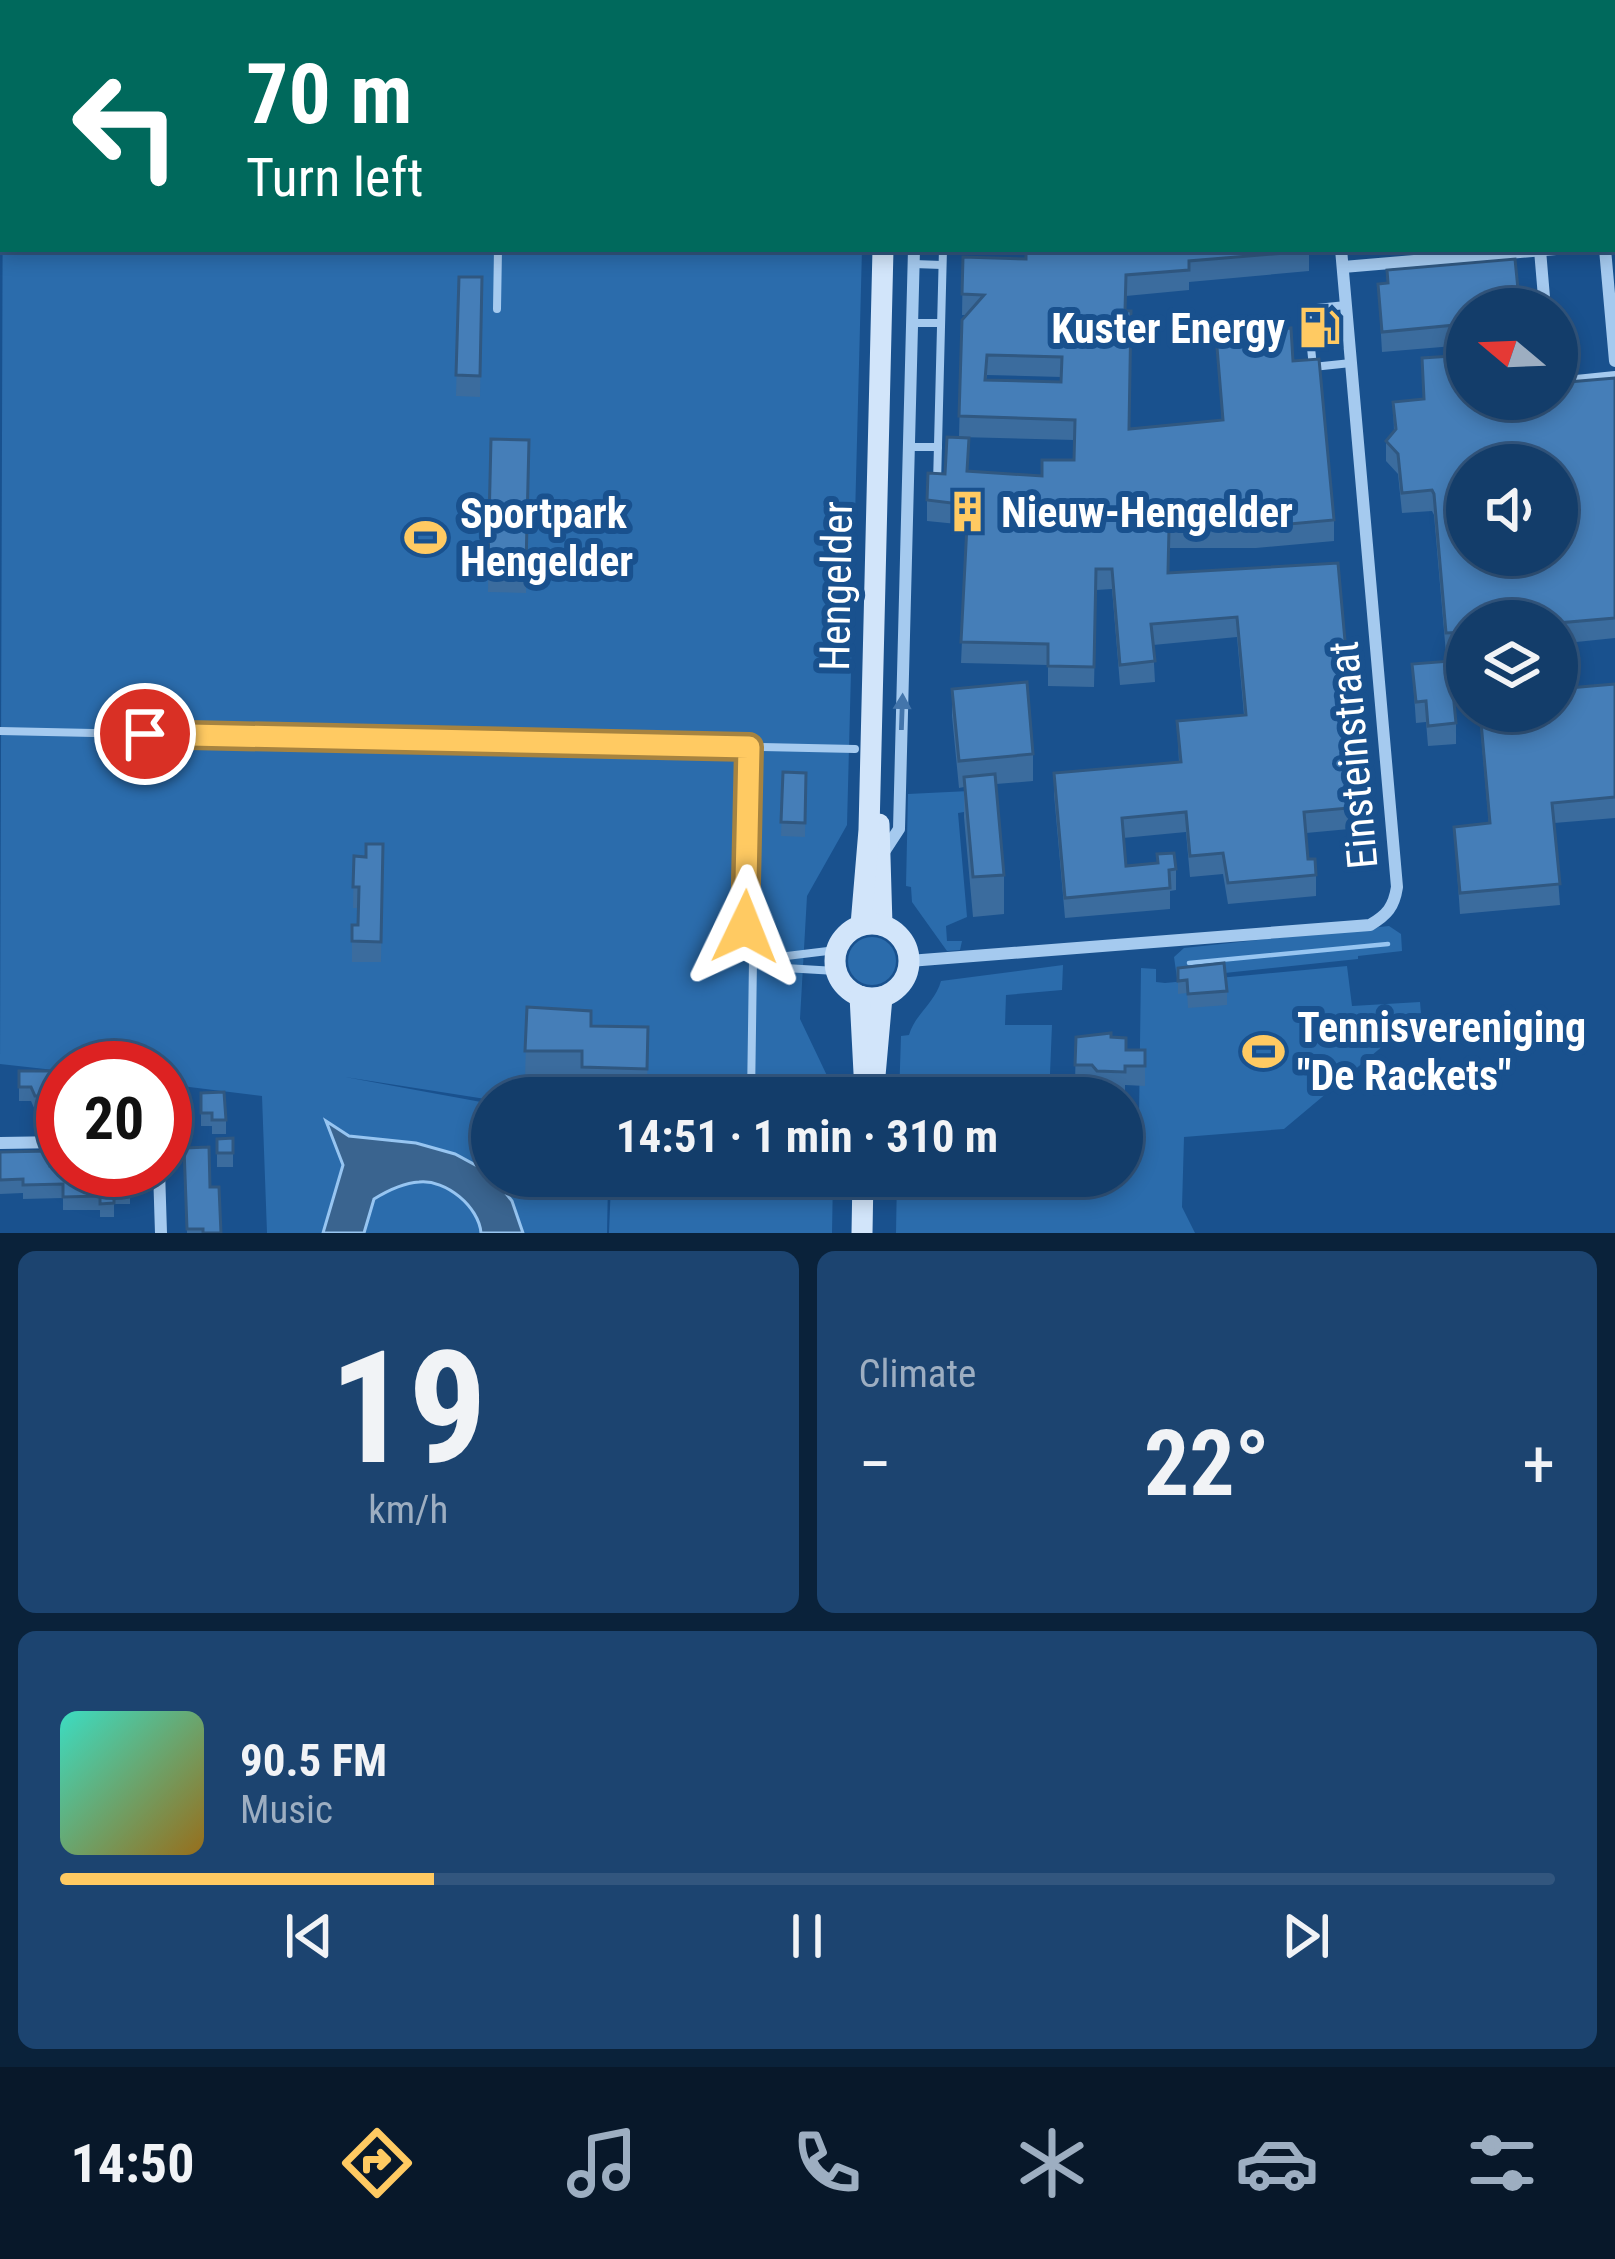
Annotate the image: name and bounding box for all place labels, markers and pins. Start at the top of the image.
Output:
place label: Kuster Energy [1051,304,1285,353]
fuel station icon: Kuster Energy [1296,305,1342,351]
place label: Nieuw-Hengelder [1001,488,1293,537]
place label: Sportpark Hengelder [460,489,633,586]
building icon: Nieuw-Hengelder [944,489,990,535]
sports icon: Sportpark Hengelder [403,514,449,560]
pin [94,683,196,785]
place label: Tennisvereniging "De Rackets" [1297,1003,1586,1100]
sports icon: Tennisvereniging "De Rackets" [1240,1028,1286,1074]

